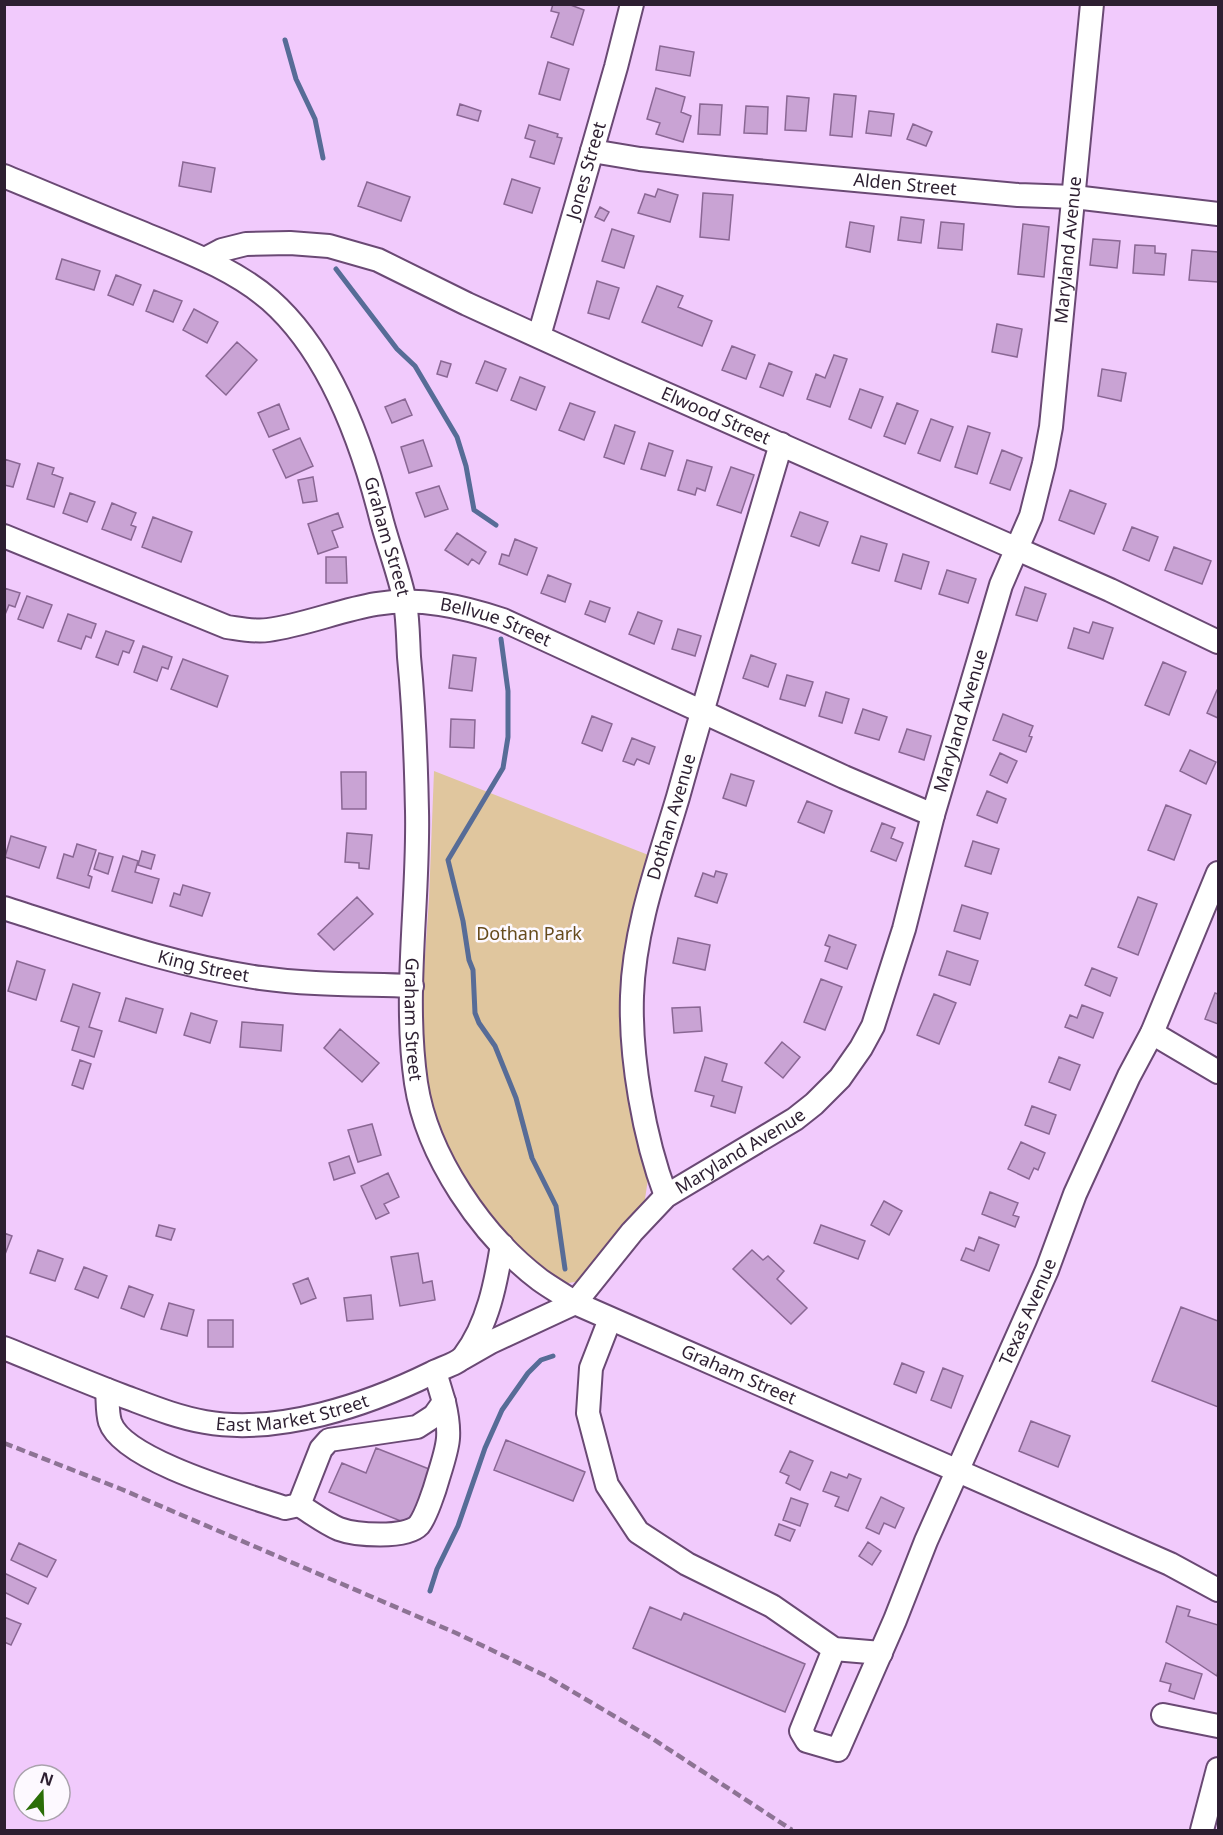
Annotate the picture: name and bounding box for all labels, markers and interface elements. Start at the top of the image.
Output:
street label: Jones Street [559,118,611,224]
street label: Alden Street [853,167,958,200]
street label: Maryland Avenue [1048,175,1086,325]
street label: Elwood Street [658,380,775,450]
street label: Graham Street [359,474,416,599]
street label: Bellvue Street [438,591,556,652]
street label: Maryland Avenue [927,646,992,795]
street label: Dothan Avenue [640,751,701,883]
park label: Dothan Park [476,921,582,945]
street label: King Street [155,944,251,987]
street label: Graham Street [400,957,429,1083]
street label: Maryland Avenue [670,1102,810,1199]
street label: Texas Avenue [993,1255,1061,1369]
street label: Graham Street [678,1338,801,1410]
street label: East Market Street [215,1388,372,1436]
north arrow [12,1763,72,1823]
text: N [37,1766,57,1791]

